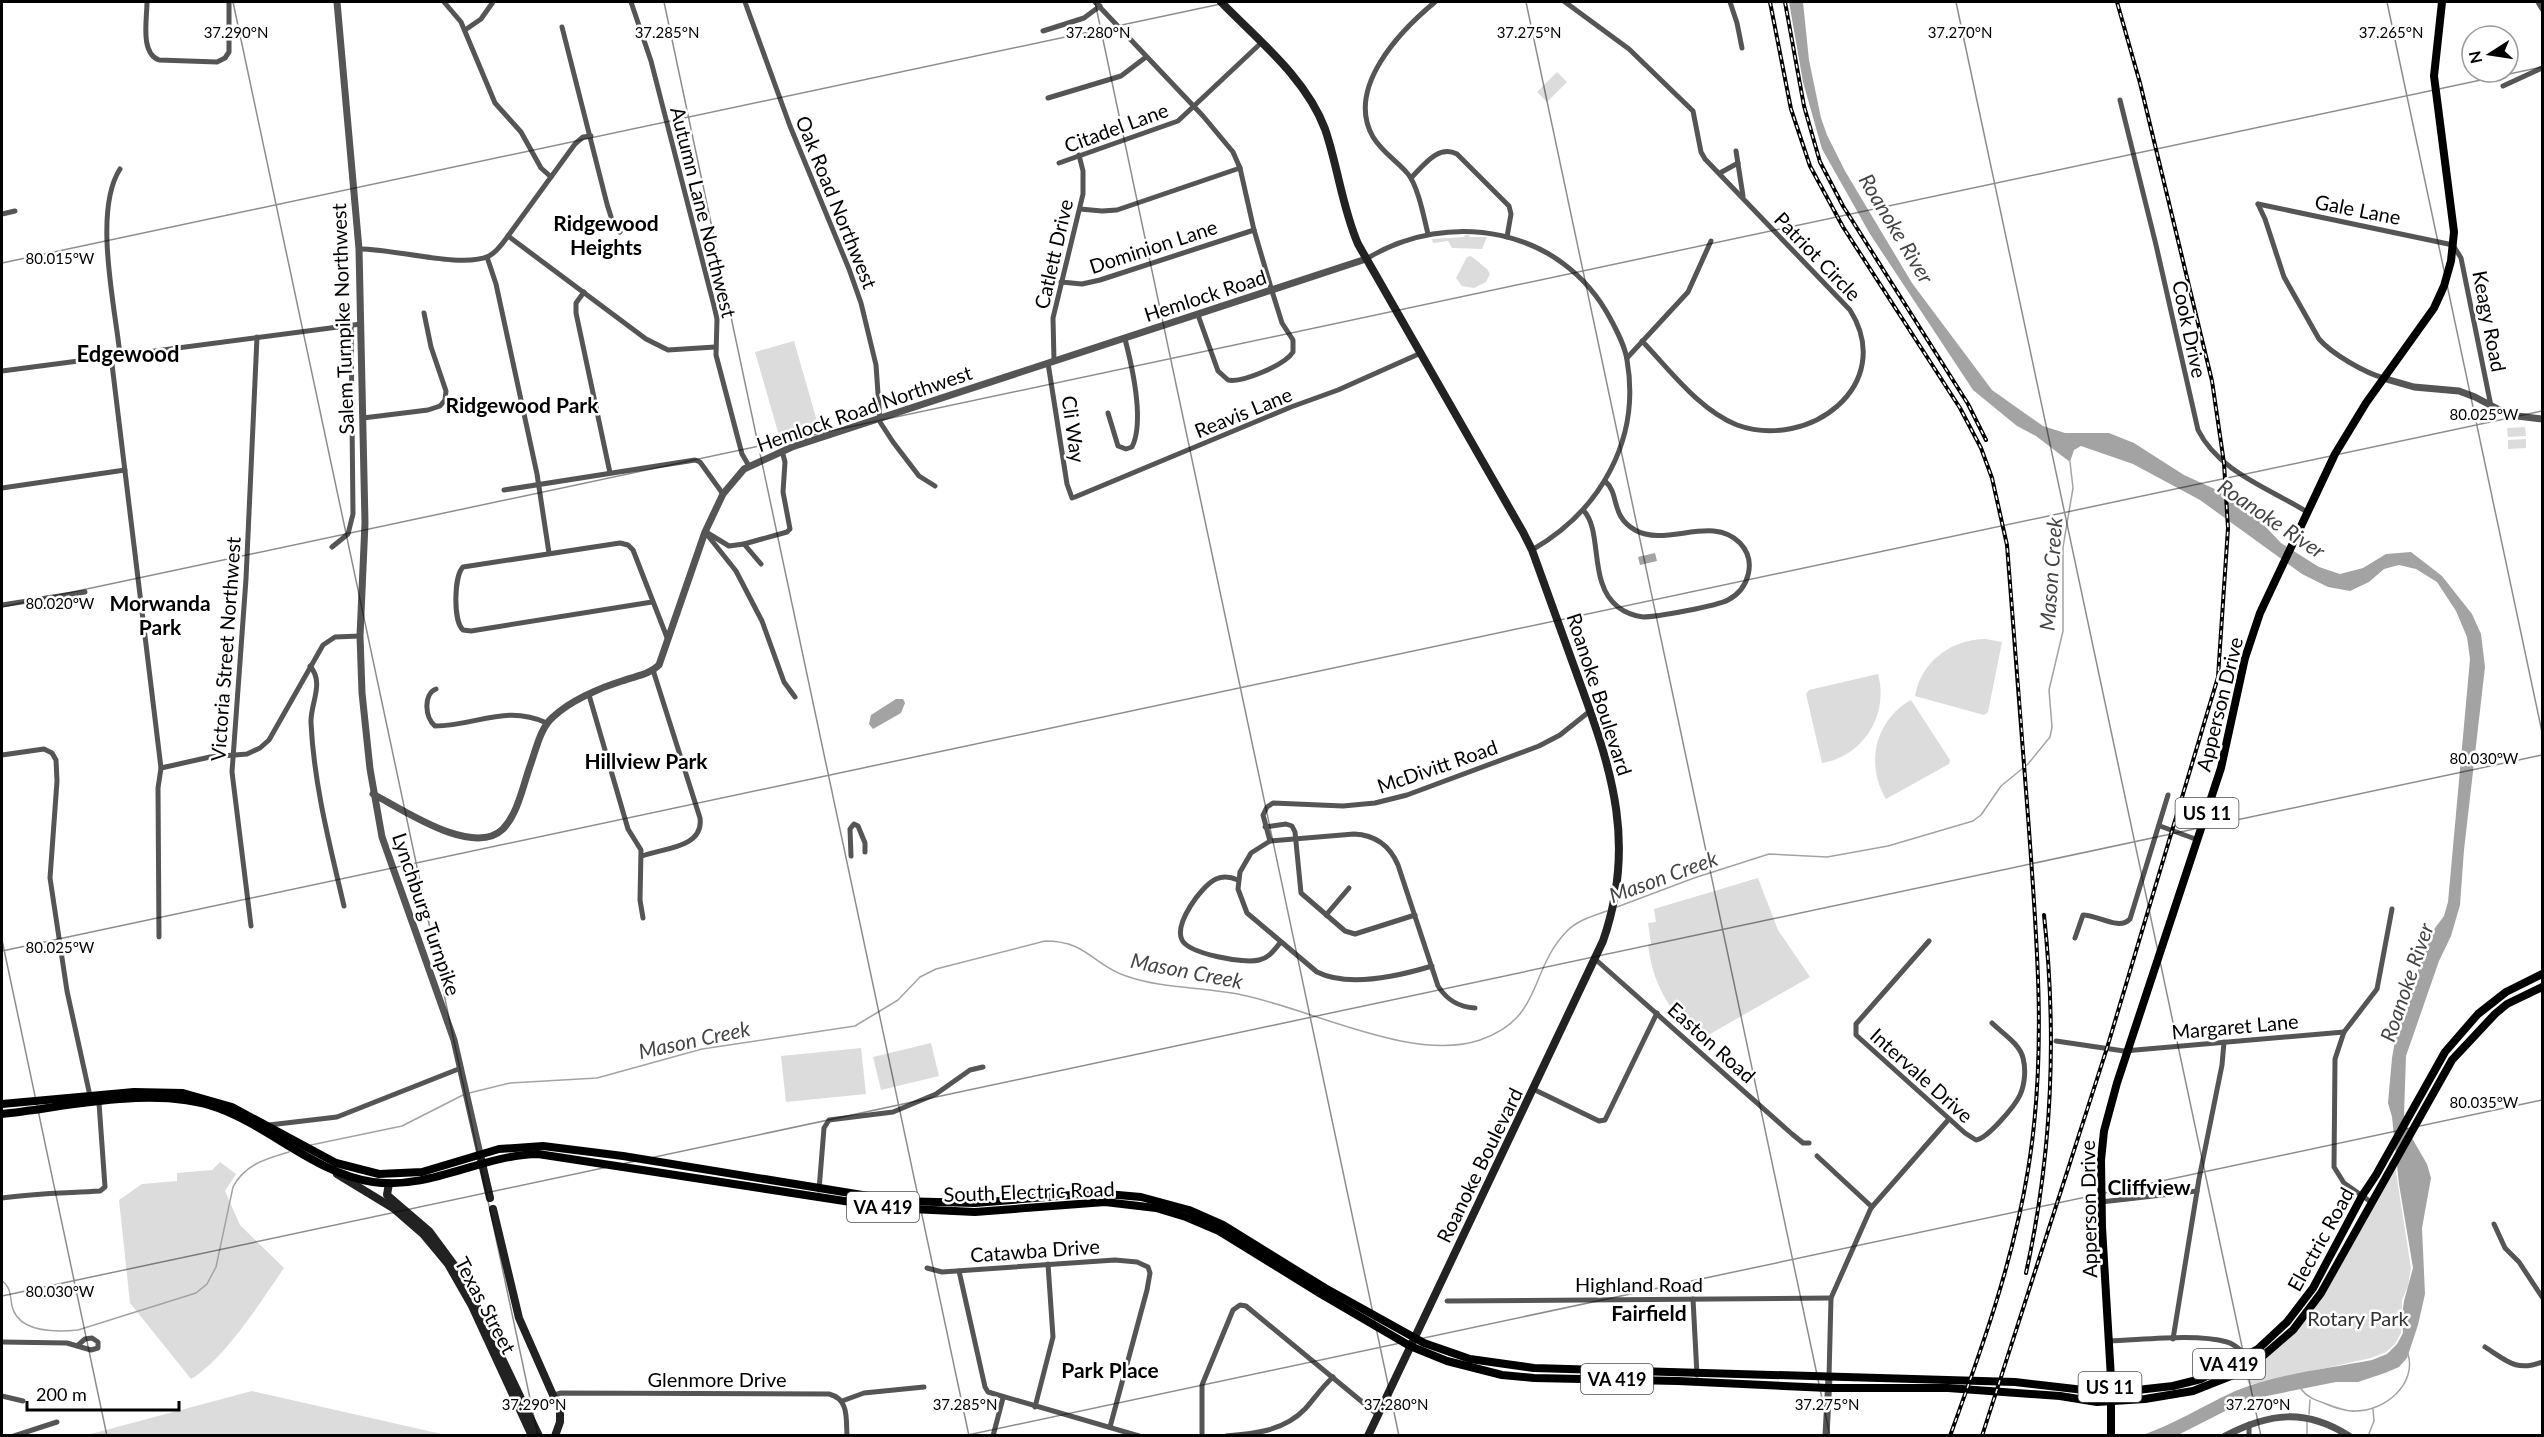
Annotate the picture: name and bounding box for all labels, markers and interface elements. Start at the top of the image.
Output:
text: 37.290°N [204,23,268,41]
text: 37.285°N [635,23,699,41]
text: 37.280°N [1066,23,1130,41]
text: 37.275°N [1497,23,1561,41]
text: 37.270°N [1928,23,1992,41]
text: 37.265°N [2359,23,2423,41]
north arrow [2460,24,2520,84]
text: N [2464,49,2485,65]
street label: Citadel Lane [1061,97,1171,157]
street label: Autumn Lane Northwest [666,104,742,320]
street label: Oak Road Northwest [791,112,883,292]
water label: Roanoke River [1854,169,1940,288]
street label: Gale Lane [2313,189,2403,229]
street label: Catlett Drive [1029,197,1077,311]
street label: Salem Turnpike Northwest [326,203,358,435]
street label: Patriot Circle [1770,207,1866,305]
district label: Ridgewood Heights [553,210,659,259]
street label: Dominion Lane [1086,214,1220,278]
text: 80.015°W [26,249,95,267]
street label: Hemlock Road [1141,264,1269,326]
street label: Keagy Road [2468,268,2512,374]
street label: Cook Drive [2168,278,2212,380]
district label: Edgewood [77,340,179,367]
street label: Hemlock Road Northwest [753,360,975,456]
street label: Reavis Lane [1191,382,1295,442]
district label: Ridgewood Park [446,392,599,417]
street label: Cli Way [1057,394,1091,465]
text: 80.025°W [2450,405,2519,423]
water label: Roanoke River [2214,473,2331,563]
water label: Mason Creek [2034,515,2067,632]
street label: Victoria Street Northwest [205,536,245,762]
district label: Morwanda Park [109,590,211,639]
text: 80.020°W [26,594,95,612]
street label: Roanoke Boulevard [1562,610,1638,778]
street label: Apperson Drive [2191,634,2247,774]
street label: McDivitt Road [1374,734,1500,798]
district label: Hillview Park [584,748,708,773]
text: 80.030°W [2450,749,2519,767]
road number: US 11 [2176,798,2238,828]
street label: Lynchburg Turnpike [388,830,466,998]
water label: Mason Creek [1605,844,1722,907]
water label: Roanoke River [2374,919,2438,1044]
text: 80.025°W [26,938,95,956]
water label: Mason Creek [1129,947,1246,993]
street label: Easton Road [1663,997,1761,1087]
street label: Margaret Lane [2171,1009,2299,1043]
water label: Mason Creek [636,1015,753,1063]
street label: Intervale Drive [1866,1023,1978,1127]
street label: Roanoke Boulevard [1431,1084,1527,1246]
text: 80.035°W [2450,1093,2519,1111]
street label: Apperson Drive [2075,1140,2101,1278]
district label: Cliffview [2107,1174,2191,1199]
street label: South Electric Road [943,1176,1115,1206]
street label: Electric Road [2282,1183,2358,1295]
road number: VA 419 [847,1192,919,1222]
street label: Catawba Drive [969,1233,1101,1267]
street label: Texas Street [450,1253,522,1357]
street label: Highland Road [1575,1272,1703,1296]
text: 80.030°W [26,1282,95,1300]
district label: Fairfield [1611,1300,1687,1325]
park label: Rotary Park [2307,1306,2410,1330]
road number: VA 419 [2193,1349,2265,1379]
district label: Park Place [1061,1357,1159,1382]
road number: VA 419 [1581,1364,1653,1394]
street label: Glenmore Drive [648,1367,786,1391]
road number: US 11 [2078,1372,2142,1402]
scale bar [27,1374,178,1412]
text: 200 m [36,1383,87,1405]
text: 37.290°N [502,1395,566,1413]
text: 37.285°N [933,1395,997,1413]
text: 37.280°N [1364,1395,1428,1413]
text: 37.275°N [1795,1395,1859,1413]
text: 37.270°N [2226,1395,2290,1413]

